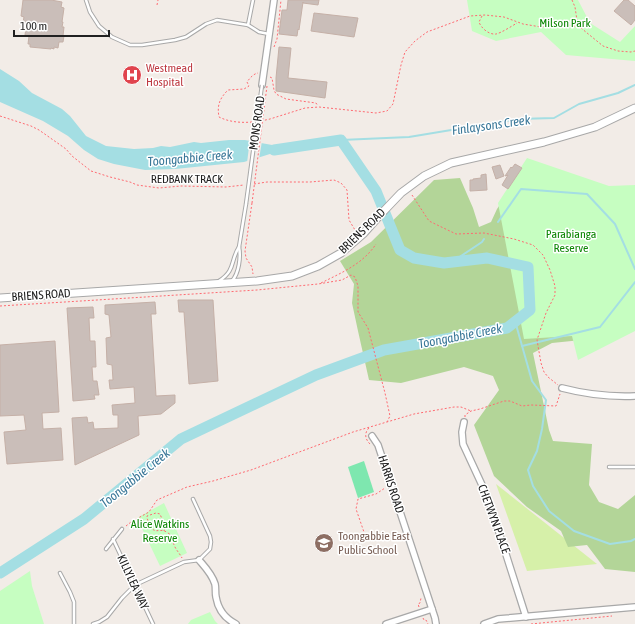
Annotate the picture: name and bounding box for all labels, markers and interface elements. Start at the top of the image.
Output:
scale bar [14,12,109,38]
park label: Milson Park [539,16,591,30]
text: 100 m [20,19,47,33]
place label: Westmead Hospital [146,61,193,89]
hospital icon: Westmead Hospital [121,64,143,86]
street label: MONS ROAD [246,95,268,151]
water label: Finlaysons Creek [451,112,531,138]
water label: Toongabbie Creek [147,147,233,169]
street label: REDBANK TRACK [151,172,223,186]
street label: BRIENS ROAD [336,205,388,257]
park label: Parabianga Reserve [546,227,596,255]
street label: BRIENS ROAD [11,286,71,304]
water label: Toongabbie Creek [417,320,503,351]
water label: Toongabbie Creek [97,445,173,511]
street label: HARRIS ROAD [375,453,407,515]
street label: CHETWYN PLACE [475,483,513,555]
park label: Alice Watkins Reserve [131,517,189,545]
place label: Toongabbie East Public School [338,529,410,557]
school or university icon: Toongabbie East Public School [313,532,335,554]
street label: KILLYLEA WAY [114,552,152,612]

